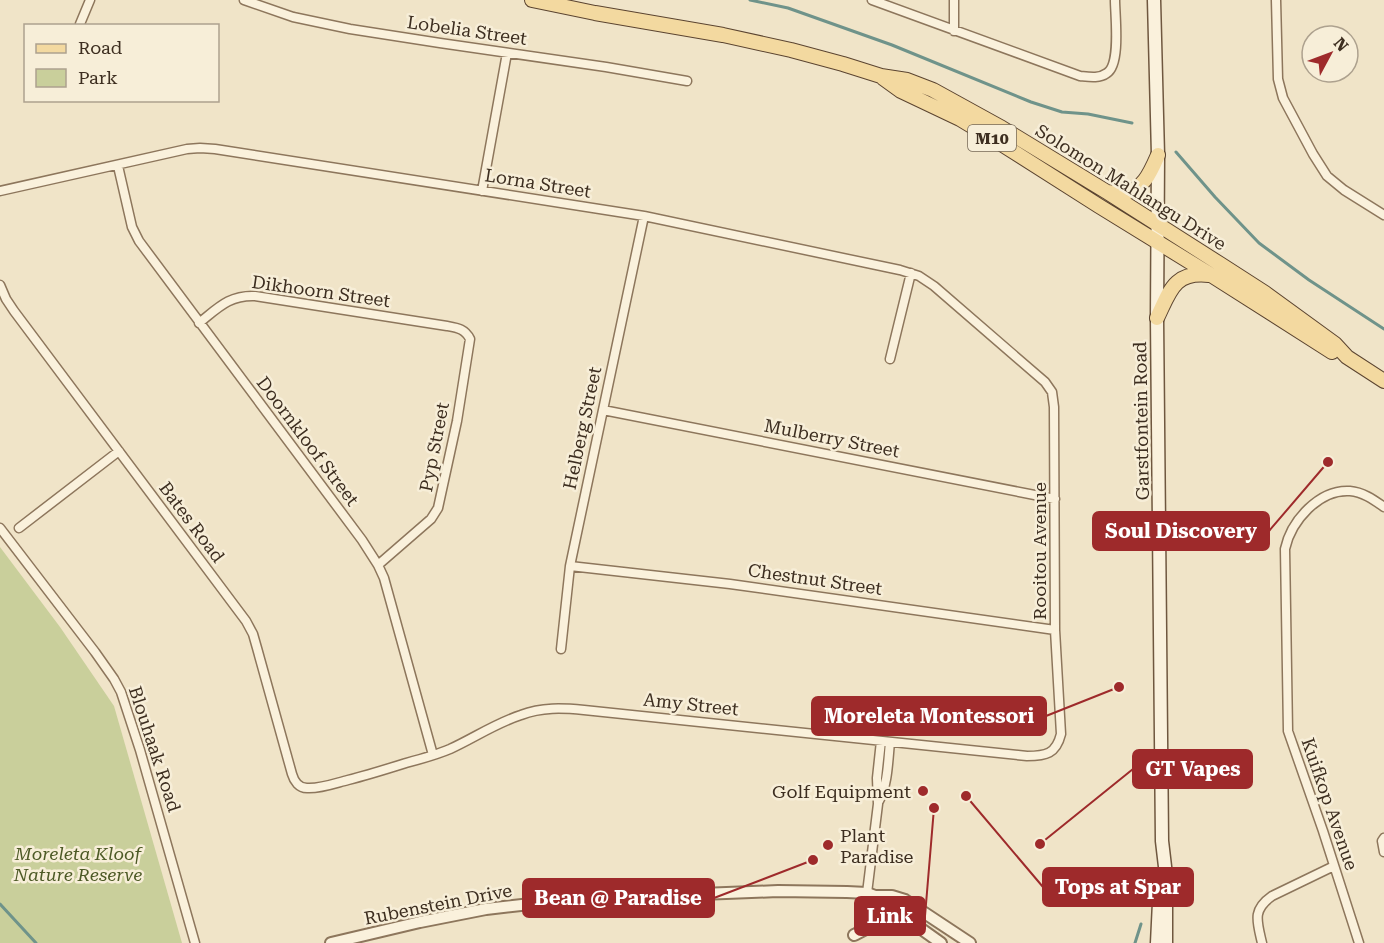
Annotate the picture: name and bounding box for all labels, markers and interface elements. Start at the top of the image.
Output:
street label: Lobelia Street [406,11,529,49]
legend [24,24,219,102]
north arrow [1300,24,1360,84]
text: N [1330,34,1352,55]
text: Road [78,37,123,58]
text: Park [78,67,118,88]
street label: Solomon Mahlangu Drive [1032,120,1230,254]
road number: M10 [968,125,1016,151]
street label: Lorna Street [483,164,593,202]
street label: Dikhoorn Street [250,271,392,311]
street label: Garstfontein Road [1129,341,1153,501]
street label: Helberg Street [559,364,605,491]
street label: Doornkloof Street [253,372,364,510]
street label: Pyp Street [415,400,453,494]
street label: Mulberry Street [763,415,902,461]
street label: Bates Road [155,478,229,567]
street label: Rooitou Avenue [1029,482,1050,620]
callout: Soul Discovery [1093,512,1269,550]
text: Soul Discovery [1105,519,1257,543]
street label: Chestnut Street [747,559,884,599]
street label: Blouhaak Road [125,683,185,815]
street label: Amy Street [642,689,740,719]
callout: Moreleta Montessori [812,697,1046,735]
text: Moreleta Montessori [824,704,1034,728]
street label: Kuifkop Avenue [1297,735,1363,873]
callout: GT Vapes [1133,750,1252,788]
text: GT Vapes [1145,757,1241,781]
place label: Golf Equipment [772,781,911,802]
marker: Golf Equipment [916,784,930,798]
place label: Plant Paradise [840,825,913,867]
marker: Plant Paradise [821,838,835,852]
park label: Moreleta Kloof Nature Reserve [13,843,143,885]
callout: Tops at Spar [1043,868,1193,906]
text: Tops at Spar [1055,875,1181,899]
street label: Rubenstein Drive [362,879,514,929]
callout: Bean @ Paradise [523,879,714,917]
text: Bean @ Paradise [534,886,702,910]
callout: Link [855,897,925,935]
text: Link [867,904,913,928]

